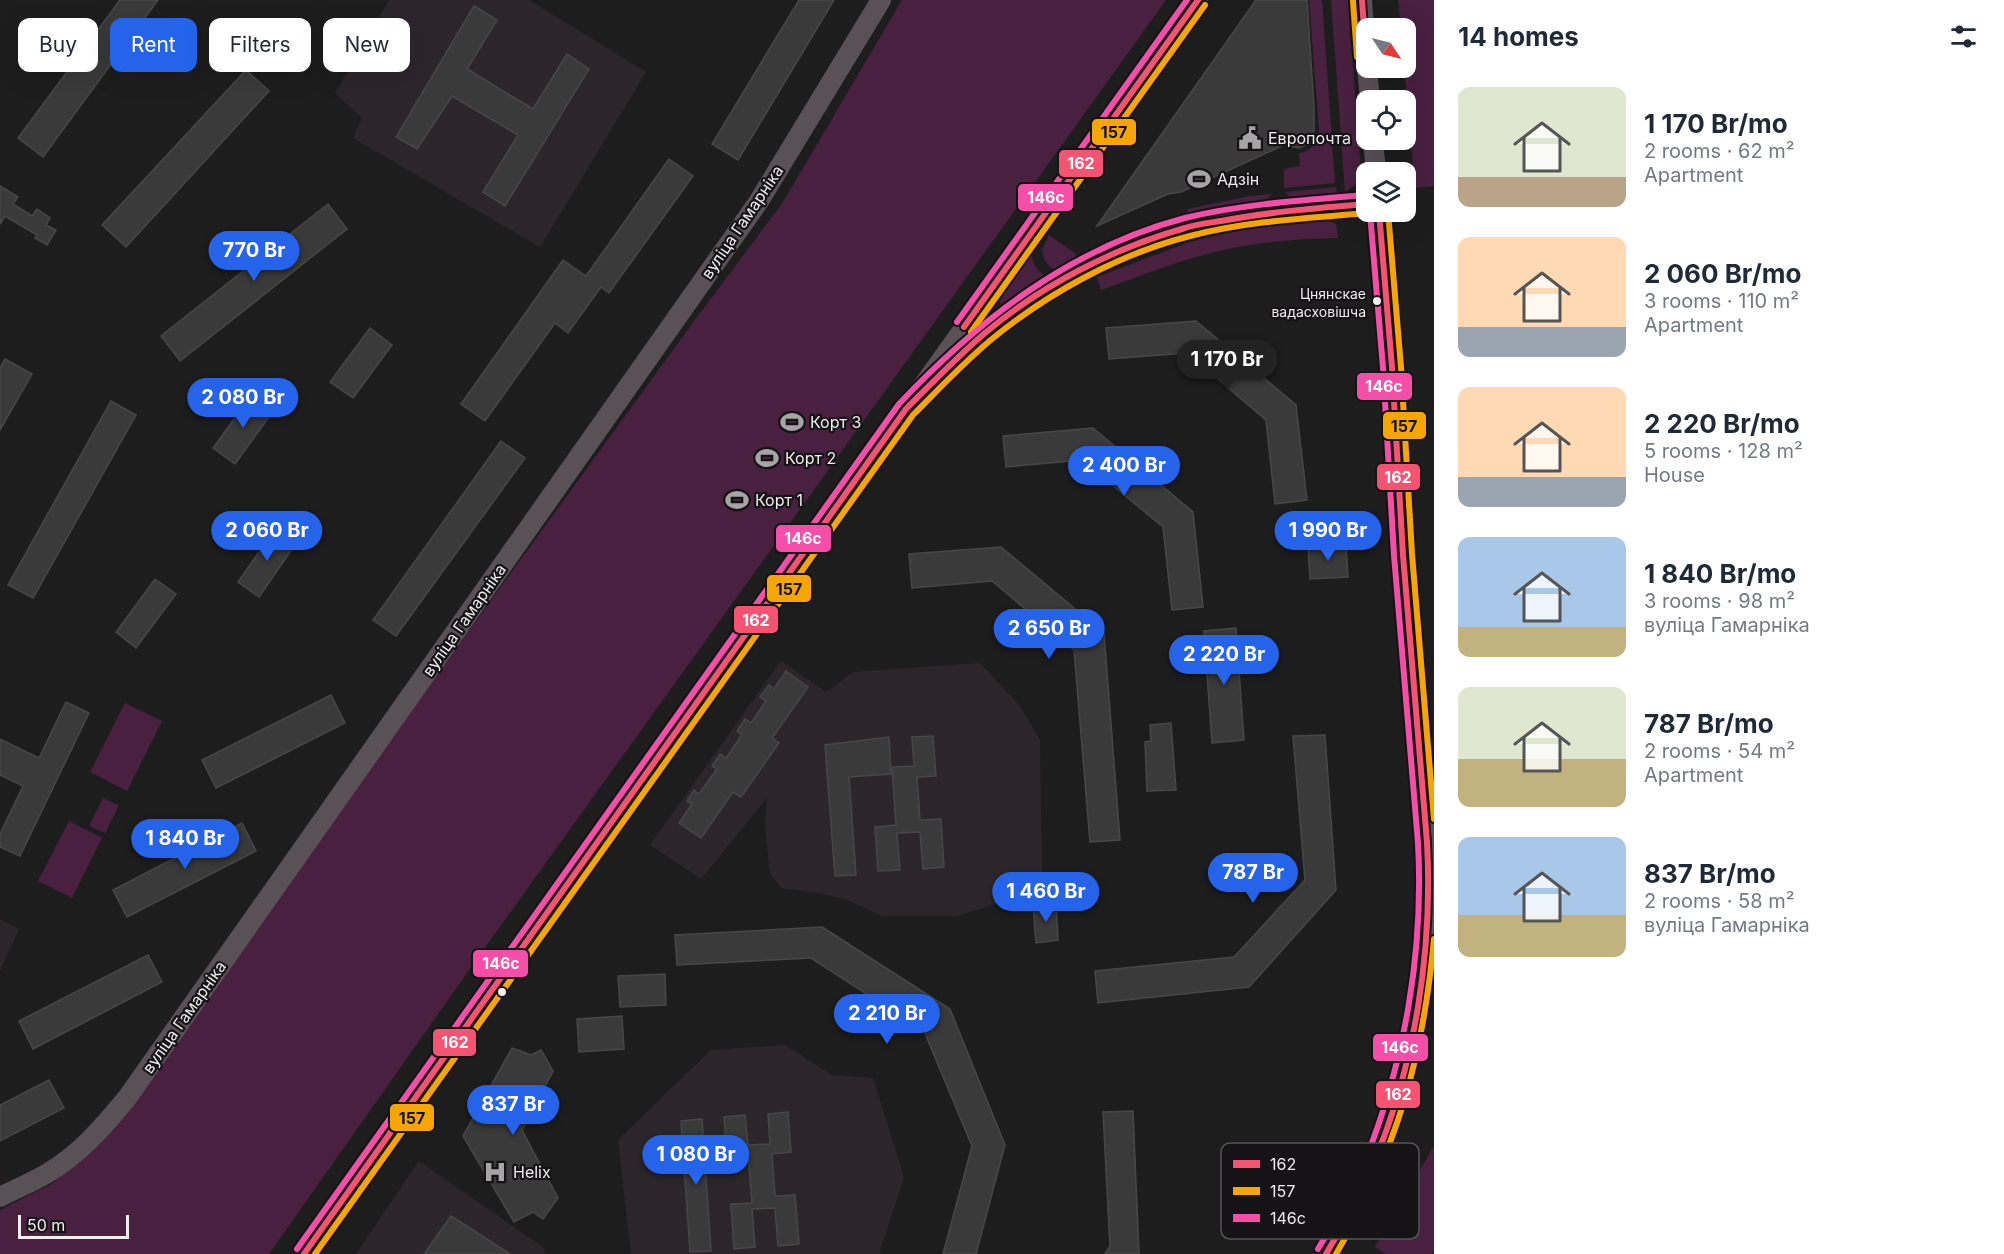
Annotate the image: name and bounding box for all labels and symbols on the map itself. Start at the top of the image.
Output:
north arrow [1356,18,1416,78]
line badge: 157 [1091,118,1137,146]
text: 157 [1101,122,1127,142]
public building icon: Европочта [1237,125,1263,151]
place label: Европочта [1268,128,1351,148]
line badge: 162 [1058,149,1104,178]
text: 162 [1067,153,1095,173]
street label: вуліца Гамарніка [697,161,787,283]
sports icon: Адзін [1186,166,1212,192]
place label: Адзін [1217,169,1259,189]
line badge: 146с [1017,183,1074,212]
text: 146с [1027,187,1065,207]
pin: 770 Br [205,231,303,282]
place label: Цнянскае вадасховішча [1271,285,1366,320]
marker: Цнянскае вадасховішча [1371,295,1383,307]
pin: 1 170 Br [1165,340,1289,391]
line badge: 146с [1356,372,1413,401]
text: 146с [1365,376,1403,396]
pin: 2 080 Br [181,378,305,429]
sports icon: Корт 3 [779,409,805,435]
line badge: 157 [1382,411,1427,440]
place label: Корт 3 [810,412,861,432]
text: 157 [1391,416,1417,436]
sports icon: Корт 2 [754,445,780,471]
pin: 2 400 Br [1062,446,1186,497]
place label: Корт 2 [785,448,836,468]
line badge: 162 [1376,463,1421,491]
text: 162 [1384,467,1412,487]
sports icon: Корт 1 [724,487,750,513]
place label: Корт 1 [755,490,803,510]
pin: 2 060 Br [205,511,329,562]
pin: 1 990 Br [1266,511,1390,562]
line badge: 146с [775,524,832,553]
text: 146с [784,528,822,548]
street label: вуліца Гамарніка [418,560,510,680]
line badge: 157 [766,574,812,603]
text: 157 [776,579,802,599]
line badge: 162 [733,605,779,634]
pin: 2 650 Br [987,609,1111,660]
text: 162 [742,610,770,630]
pin: 2 220 Br [1162,635,1286,686]
pin: 1 840 Br [123,819,247,870]
pin: 787 Br [1204,853,1302,904]
pin: 1 460 Br [984,872,1108,923]
line badge: 146с [472,949,529,978]
text: 146с [482,953,520,973]
street label: вуліца Гамарніка [138,957,230,1077]
unlabelled marker [496,986,508,998]
pin: 2 210 Br [825,994,949,1045]
line badge: 162 [432,1028,477,1057]
text: 162 [441,1032,469,1052]
line badge: 146с [1372,1033,1429,1062]
text: 146с [1381,1037,1419,1057]
line badge: 162 [1375,1080,1421,1109]
text: 162 [1384,1084,1412,1104]
pin: 837 Br [464,1085,562,1136]
line badge: 157 [389,1103,435,1132]
text: 157 [399,1108,425,1128]
pin: 1 080 Br [634,1135,758,1186]
legend [1221,1143,1419,1239]
text: 162 [1270,1154,1296,1174]
hospital icon: Helix [482,1159,508,1185]
place label: Helix [513,1162,551,1182]
text: 157 [1270,1181,1295,1201]
text: 146с [1270,1208,1306,1228]
scale bar [18,1212,129,1240]

